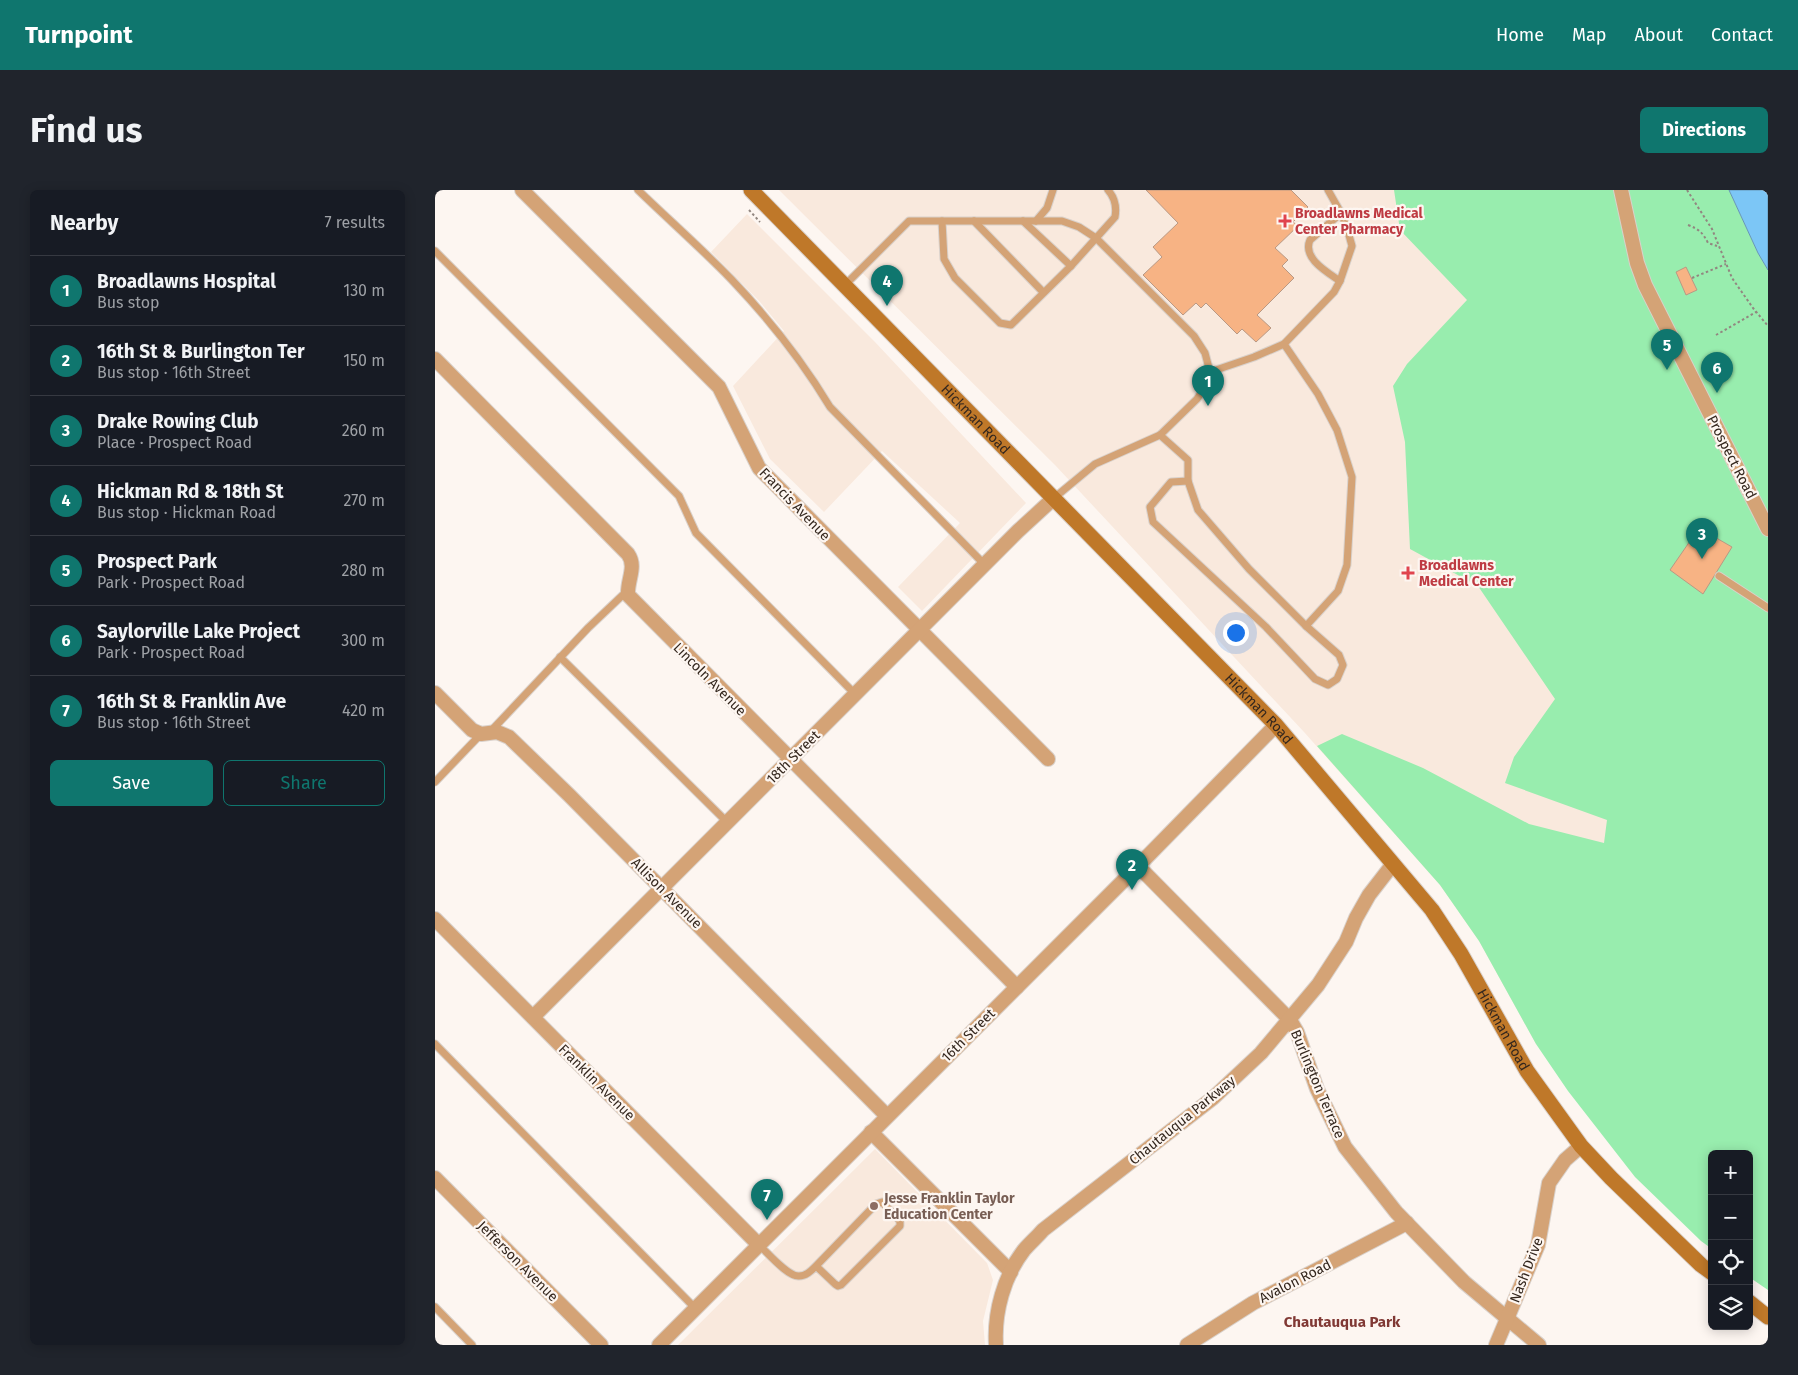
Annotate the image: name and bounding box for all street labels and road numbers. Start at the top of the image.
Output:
street label: Hickman Road [937,381,1013,458]
street label: Prospect Road [1703,413,1760,502]
street label: Francis Avenue [756,464,834,544]
street label: Lincoln Avenue [670,639,750,719]
street label: Hickman Road [1221,670,1296,748]
street label: 18th Street [763,726,824,788]
street label: Allison Avenue [628,854,706,932]
street label: Hickman Road [1473,986,1533,1074]
street label: 16th Street [938,1004,999,1066]
street label: Burlington Terrace [1287,1027,1348,1141]
street label: Franklin Avenue [555,1041,638,1124]
street label: Chautauqua Parkway [1126,1072,1239,1169]
street label: Jefferson Avenue [474,1217,562,1305]
street label: Nash Drive [1506,1235,1547,1305]
street label: Avalon Road [1256,1256,1334,1307]

